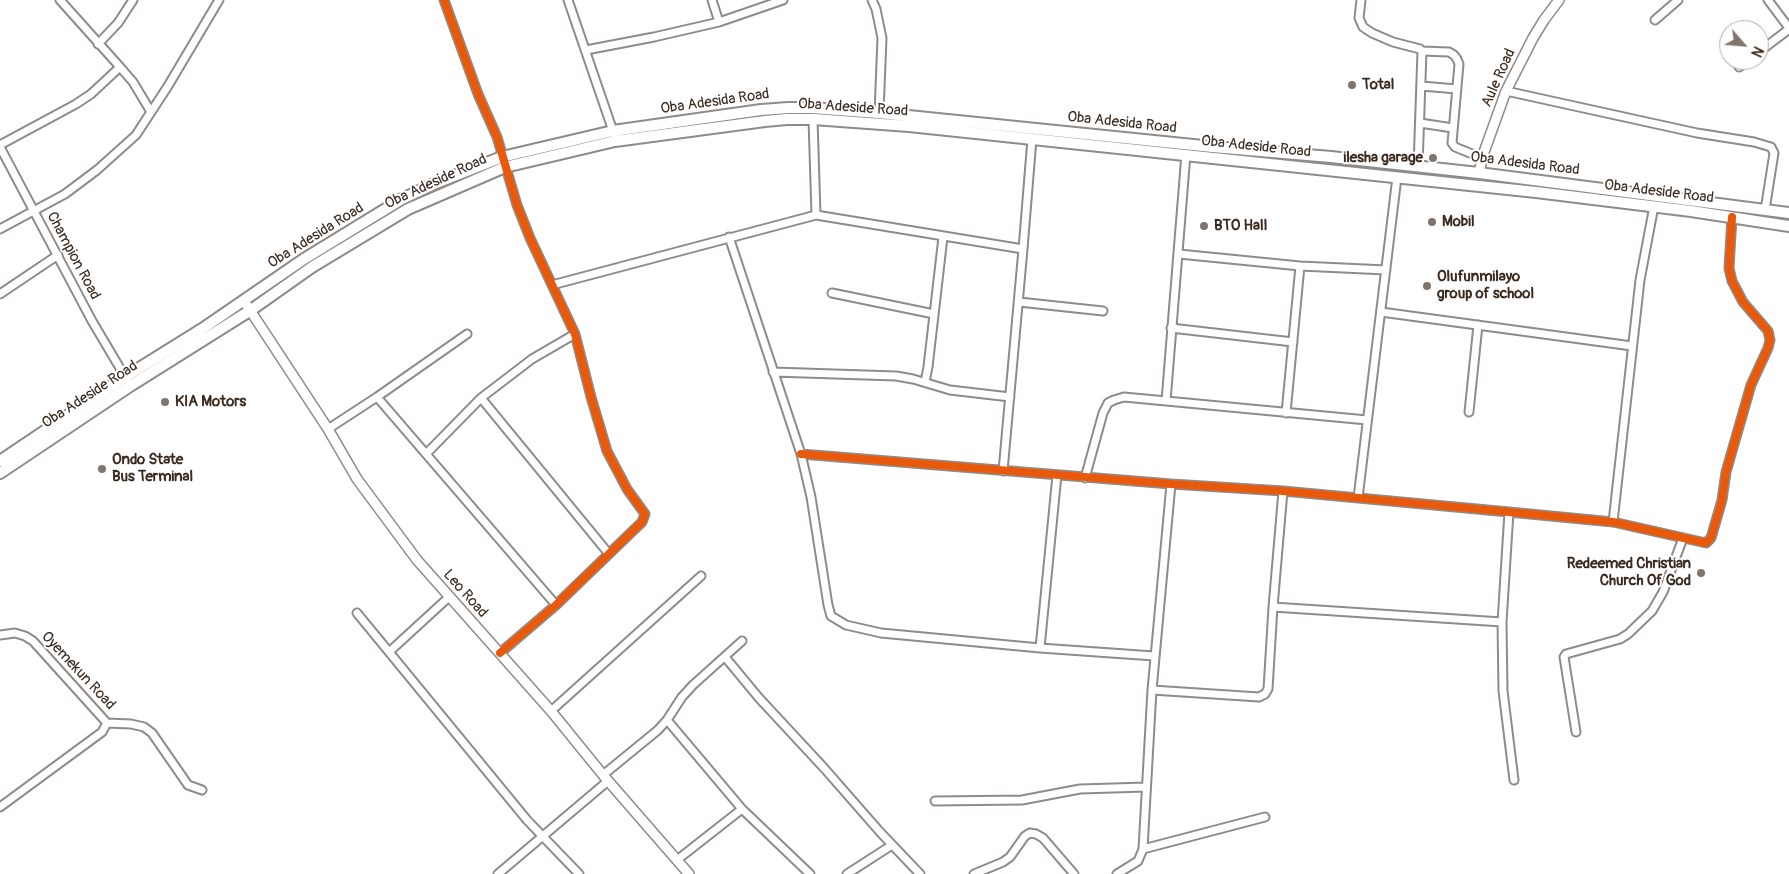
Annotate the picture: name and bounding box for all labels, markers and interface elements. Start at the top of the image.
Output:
north arrow [1719,20,1769,70]
text: N [1747,44,1767,60]
street label: Aule Road [1478,46,1520,110]
place label: Total [1362,76,1394,94]
marker: Total [1346,79,1358,91]
street label: Oba Adesida Road [659,85,771,119]
street label: Oba Adeside Road [797,95,909,121]
street label: Oba Adesida Road [1066,108,1178,138]
street label: Oba Adeside Road [1200,132,1312,162]
street label: Oba Adesida Road [1469,148,1581,180]
place label: ilesha garage [1344,149,1423,167]
street label: Oba Adeside Road [382,151,490,213]
marker: ilesha garage [1427,152,1439,164]
street label: Oba Adeside Road [1603,176,1715,208]
street label: Oba Adesida Road [265,199,367,273]
street label: Champion Road [42,209,104,303]
place label: Mobil [1442,213,1474,231]
marker: Mobil [1426,216,1438,228]
place label: BTO Hall [1214,217,1267,235]
marker: BTO Hall [1198,220,1210,232]
place label: Olufunmilayo group of school [1437,268,1534,303]
marker: Olufunmilayo group of school [1421,280,1433,292]
street label: Oba Adeside Road [39,357,141,433]
place label: KIA Motors [175,393,246,411]
marker: KIA Motors [159,396,171,408]
place label: Ondo State Bus Terminal [112,451,193,486]
marker: Ondo State Bus Terminal [96,463,108,475]
place label: Redeemed Christian Church Of God [1567,555,1691,590]
street label: Leo Road [439,566,491,622]
marker: Redeemed Christian Church Of God [1695,567,1707,579]
street label: Oyemekun Road [37,628,119,714]

